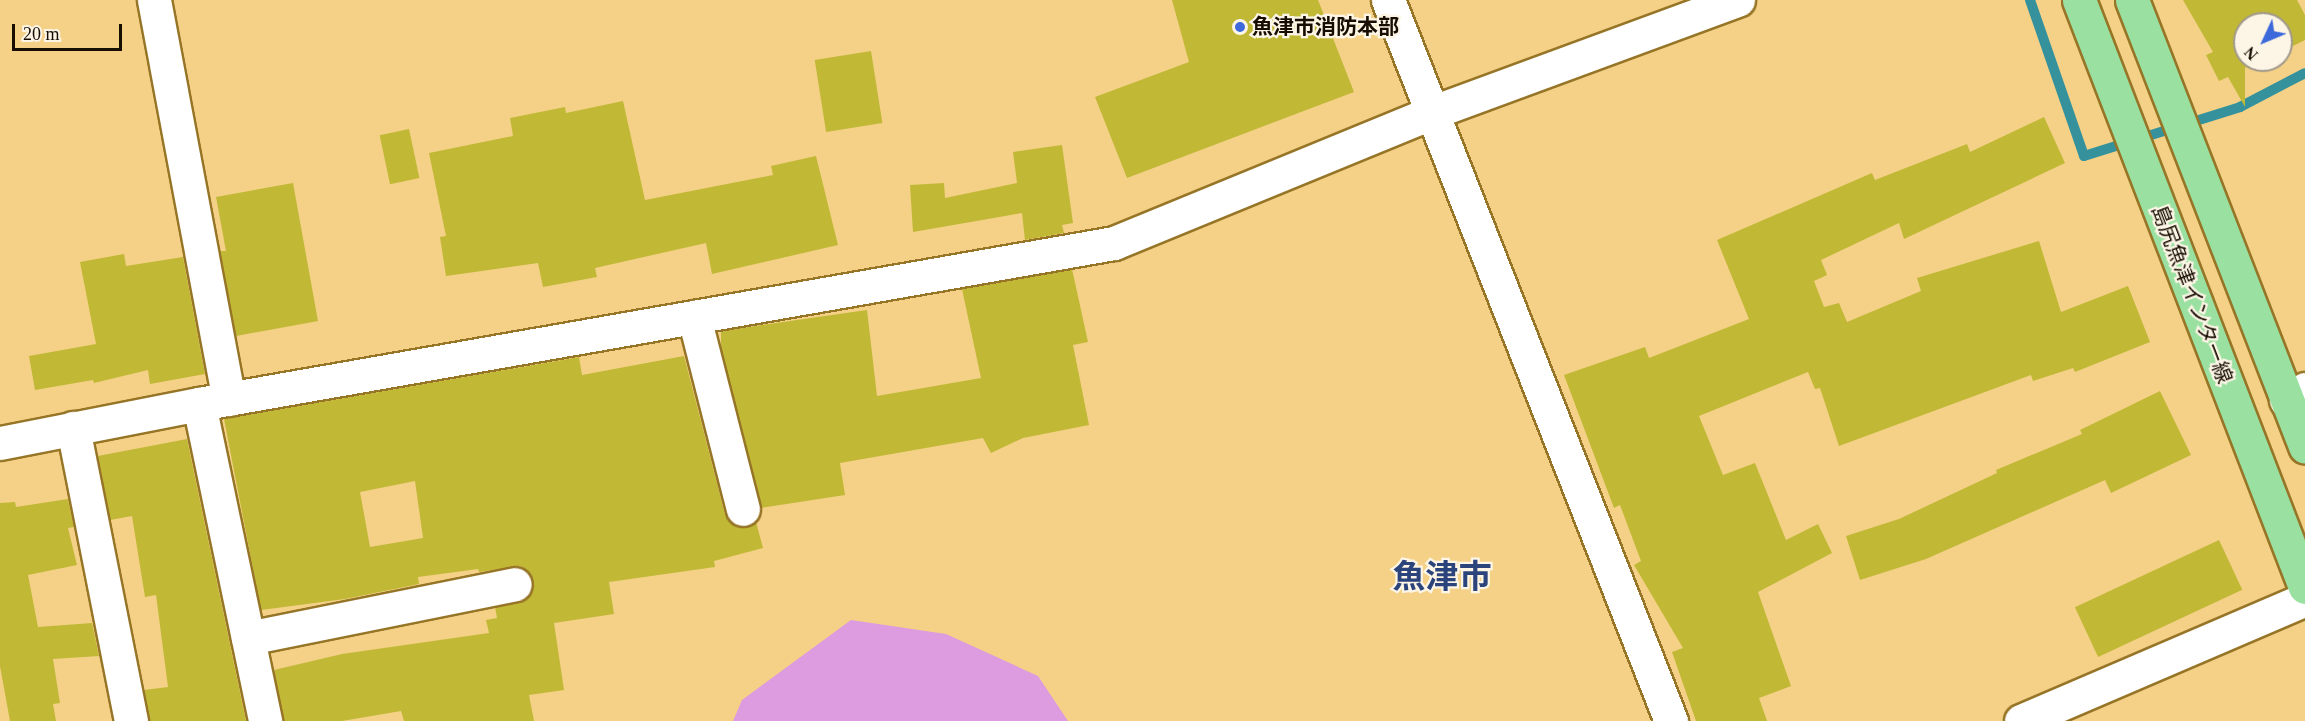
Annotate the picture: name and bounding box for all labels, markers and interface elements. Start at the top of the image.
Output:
scale bar [15,12,124,50]
north arrow [2233,12,2293,72]
place label: 魚津市消防本部 [1252,14,1399,40]
marker: 魚津市消防本部 [1233,20,1247,34]
text: 20 m [23,24,60,44]
text: N [2241,43,2261,64]
street label: 島尻魚津インター線 [2146,201,2238,387]
district label: 魚津市 [1393,558,1491,598]

